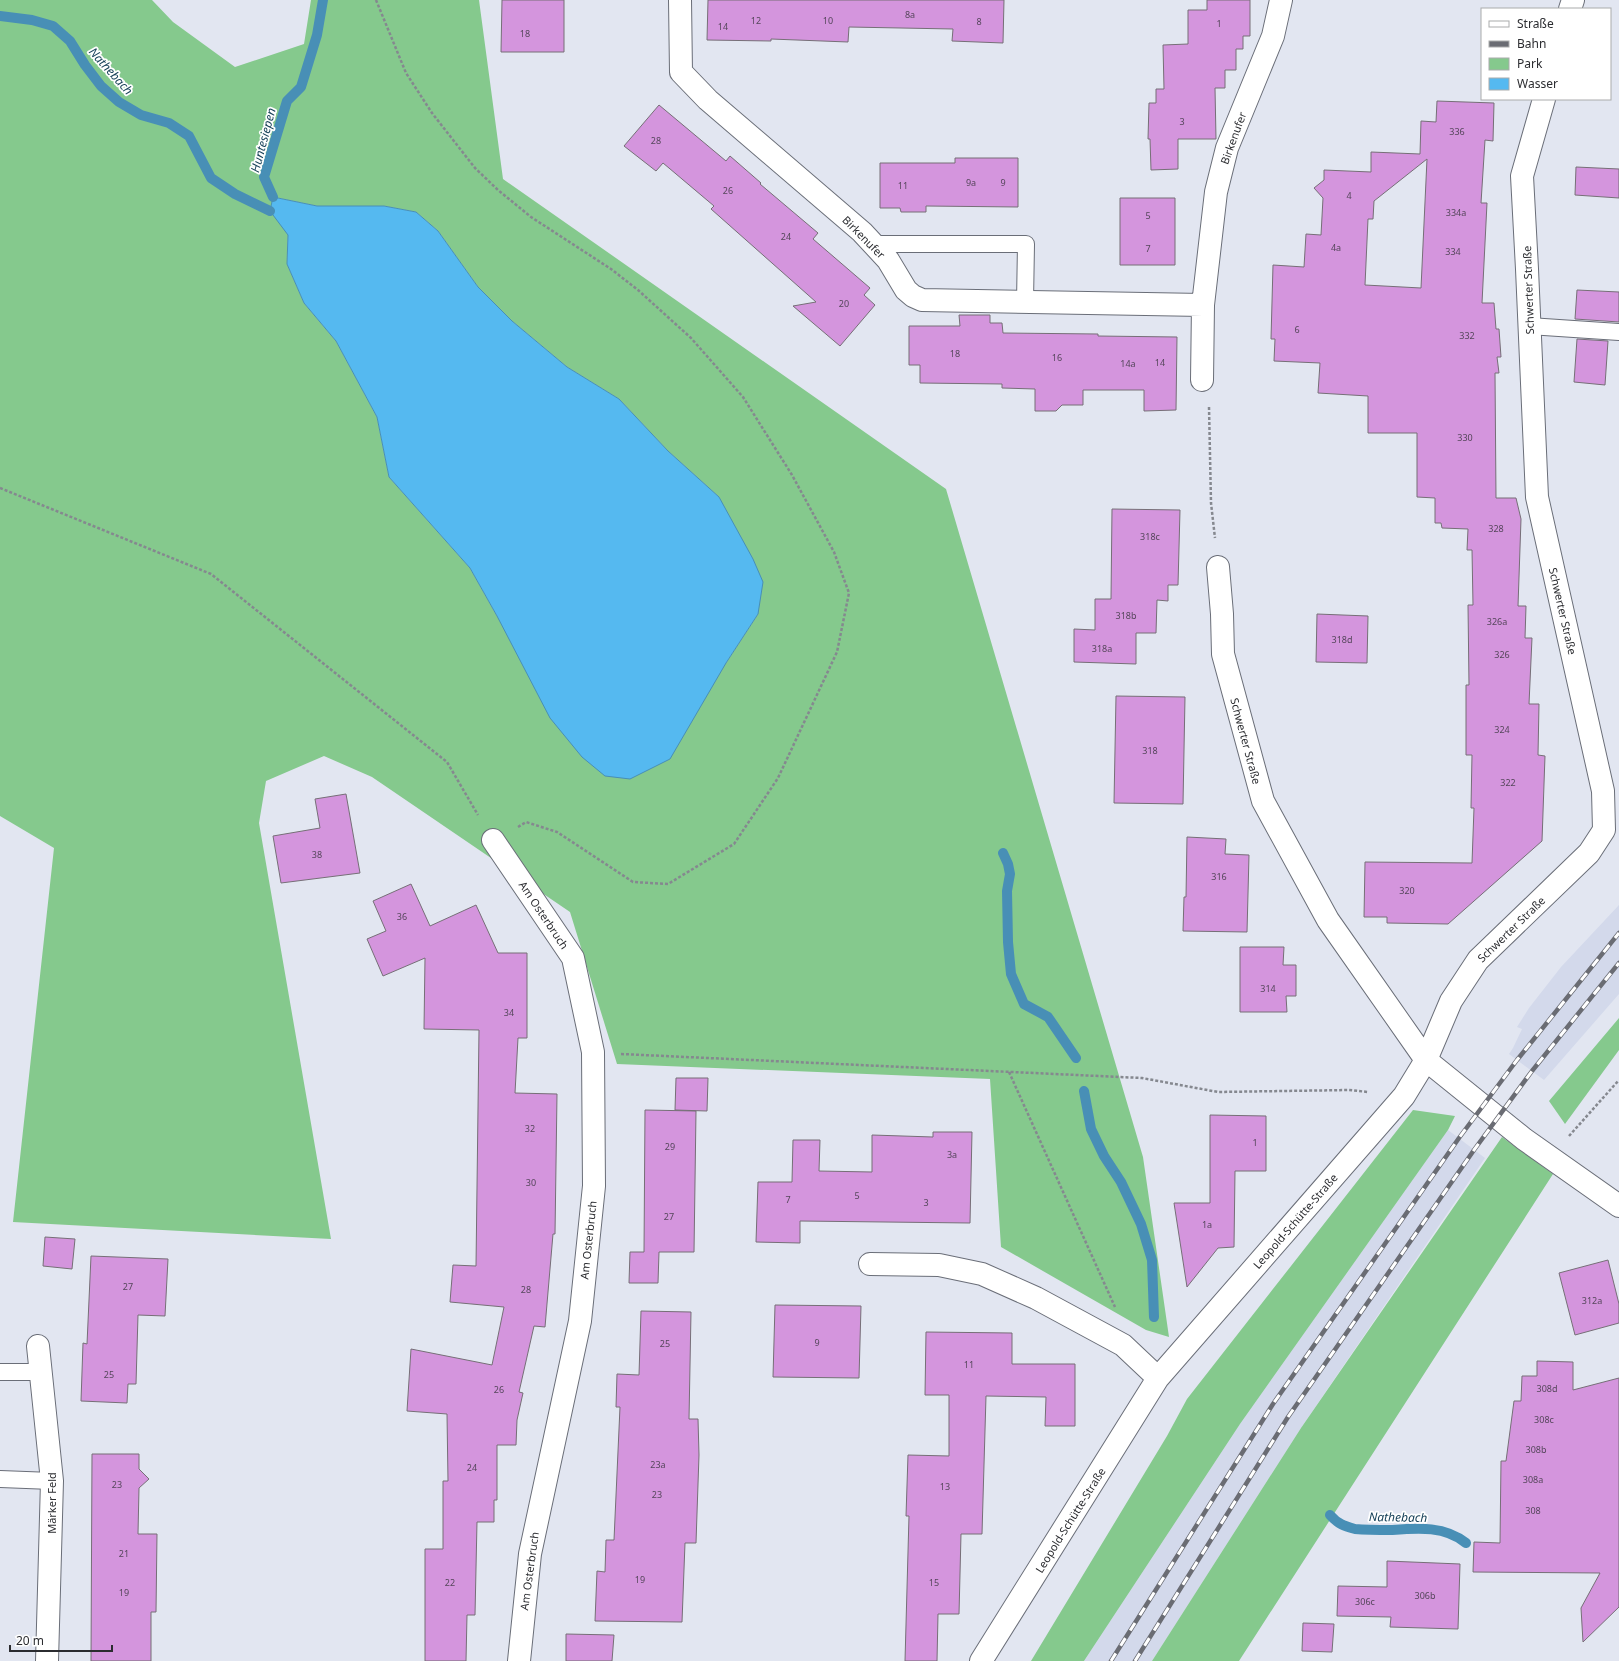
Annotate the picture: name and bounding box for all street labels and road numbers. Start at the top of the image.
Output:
street label: Birkenufer [1217,109,1250,166]
street label: Birkenufer [839,212,889,262]
street label: Schwerter Straße [1519,245,1537,335]
street label: Schwerter Straße [1546,566,1580,656]
street label: Schwerter Straße [1227,696,1265,786]
street label: Am Osterbruch [516,878,572,952]
street label: Schwerter Straße [1474,893,1548,965]
street label: Leopold-Schütte-Straße [1249,1170,1341,1272]
street label: Am Osterbruch [576,1200,600,1280]
street label: Leopold-Schütte-Straße [1031,1465,1109,1575]
street label: Märker Feld [44,1472,59,1534]
street label: Am Osterbruch [516,1531,542,1611]

